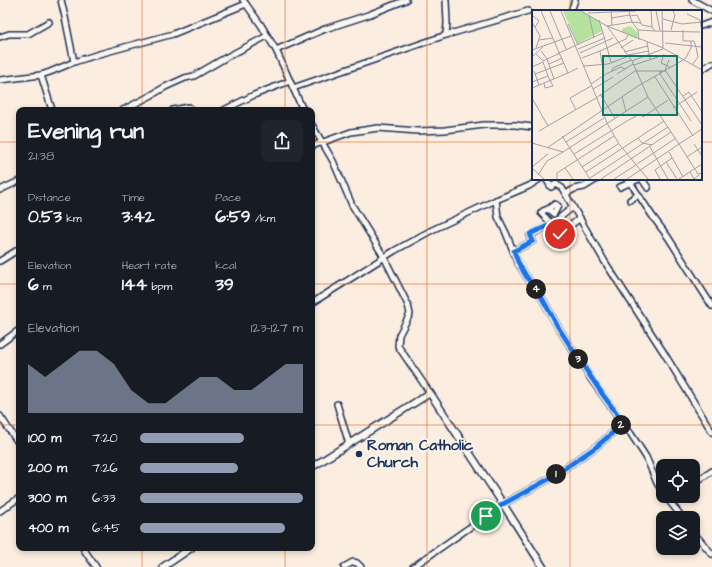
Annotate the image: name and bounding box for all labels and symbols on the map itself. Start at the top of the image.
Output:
inset map [532,10,702,180]
pin [543,217,577,251]
pin: 4 [526,279,546,299]
pin: 3 [568,349,588,369]
pin: 2 [611,415,631,435]
place label: Roman Catholic Church [367,435,474,473]
marker: Roman Catholic Church [354,449,364,459]
pin: 1 [546,464,566,484]
pin [469,499,503,533]

